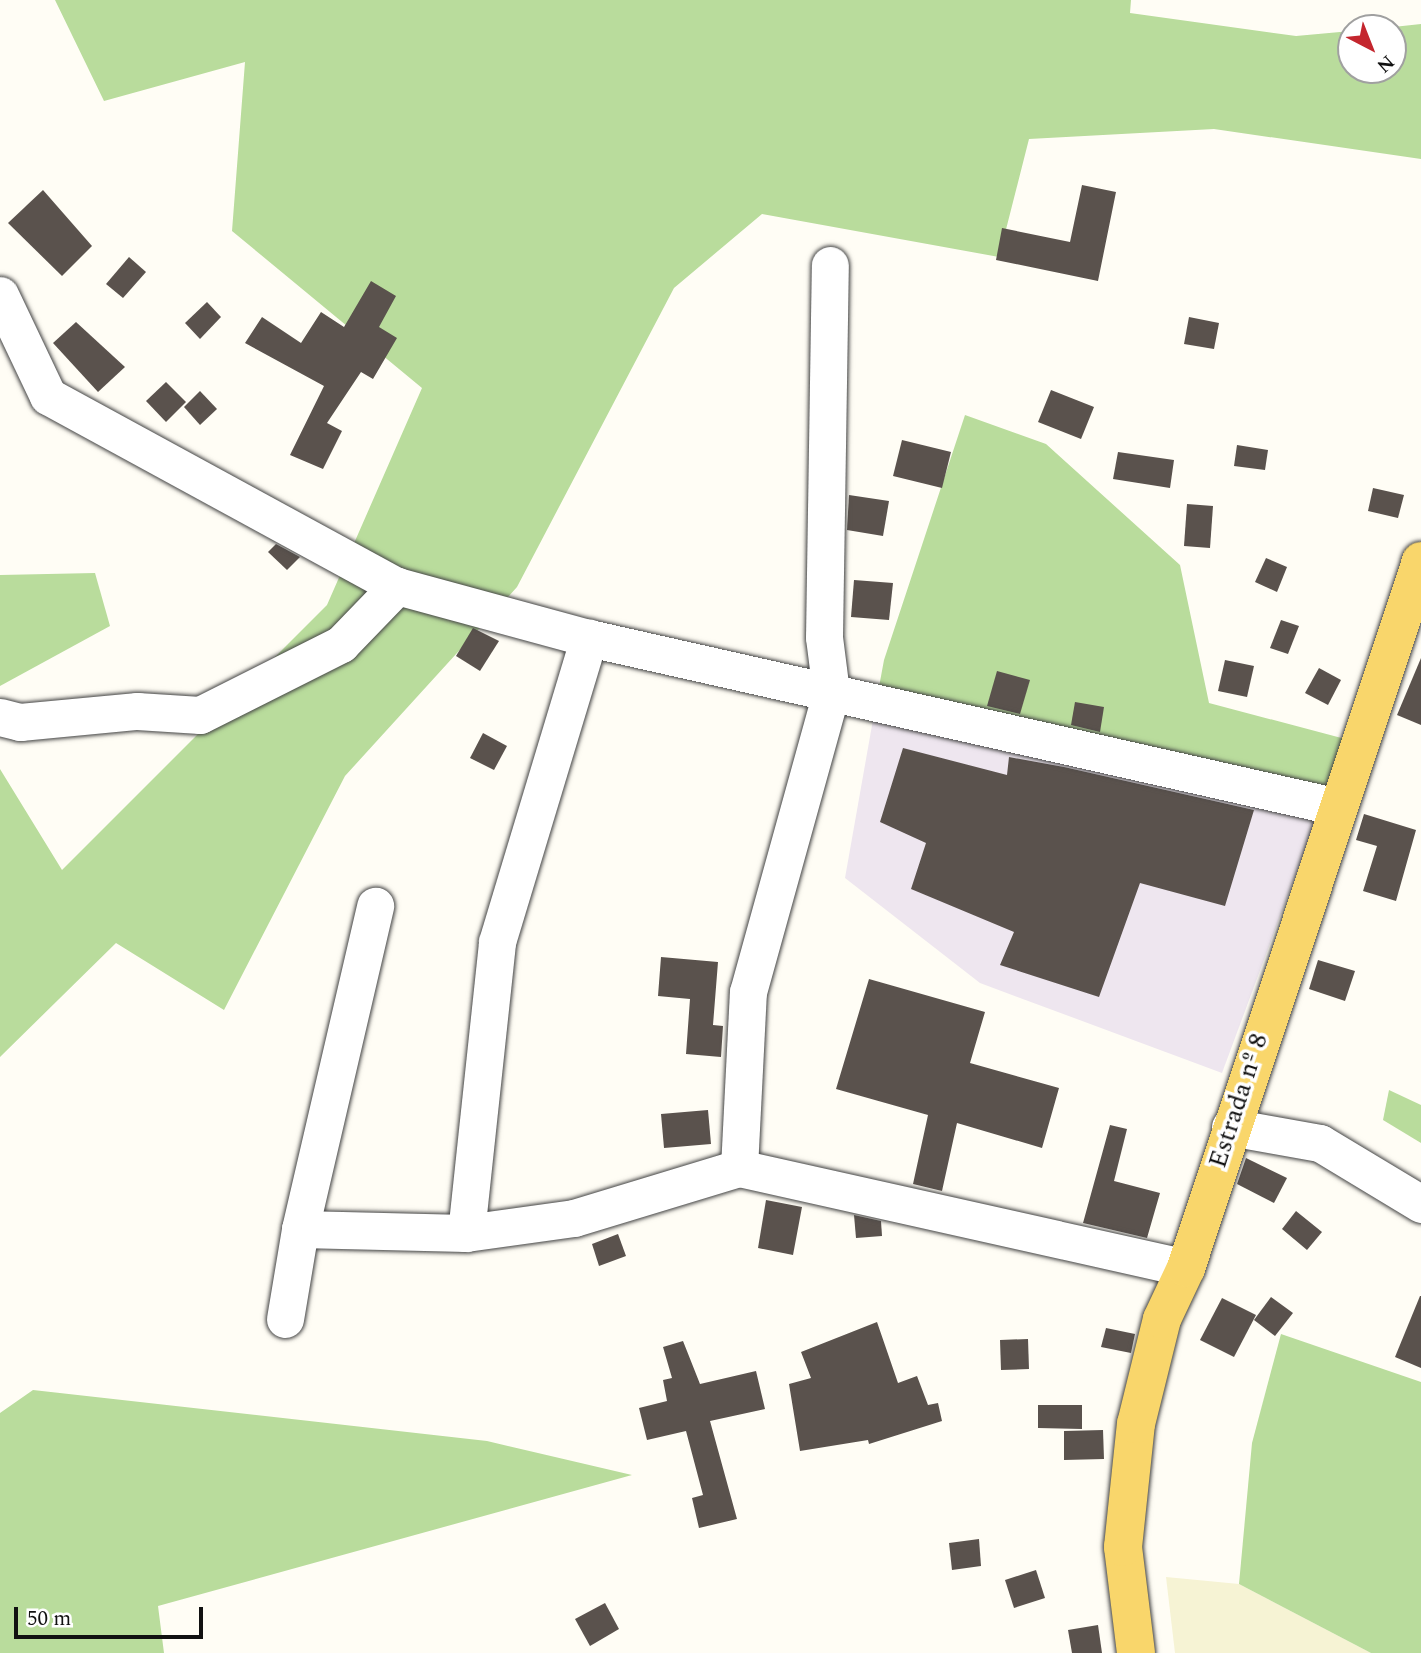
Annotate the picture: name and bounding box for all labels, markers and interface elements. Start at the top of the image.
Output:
north arrow [1337,14,1407,84]
text: N [1370,48,1401,79]
street label: Estrada nº 8 [1203,1030,1275,1172]
scale bar [18,1594,206,1638]
text: 50 m [27,1603,71,1635]

